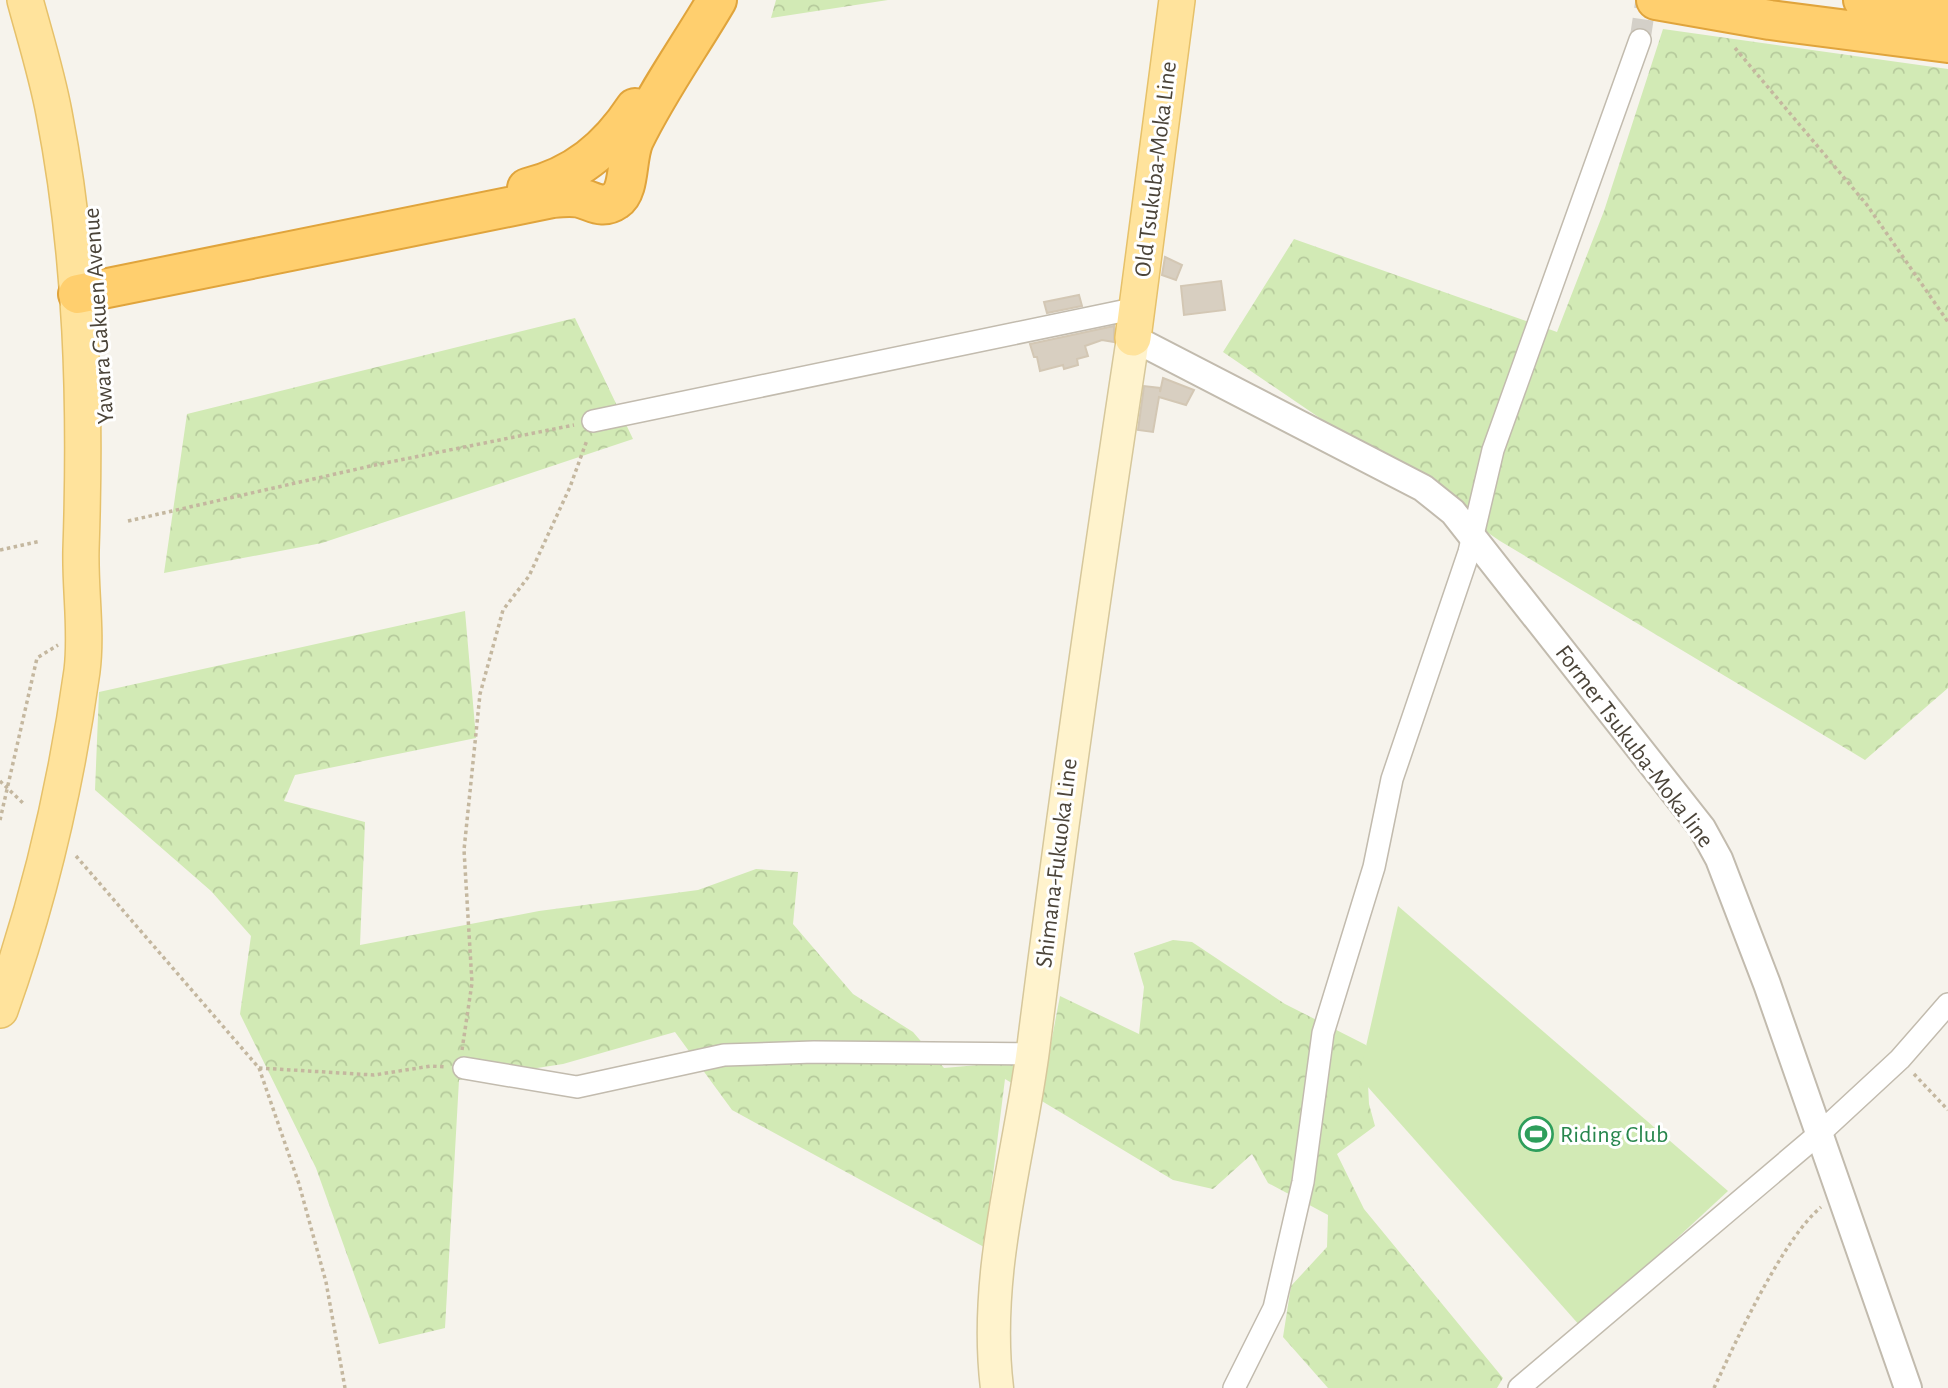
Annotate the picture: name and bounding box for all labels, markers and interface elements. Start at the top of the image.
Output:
street label: Old Tsukuba-Moka Line [1131,60,1181,278]
street label: Yawara Gakuen Avenue [79,207,119,425]
street label: Former Tsukuba-Moka line [1551,641,1718,852]
street label: Shimana-Fukuoka Line [1032,757,1082,969]
sports icon: Riding Club [1517,1115,1555,1153]
place label: Riding Club [1560,1123,1668,1147]

